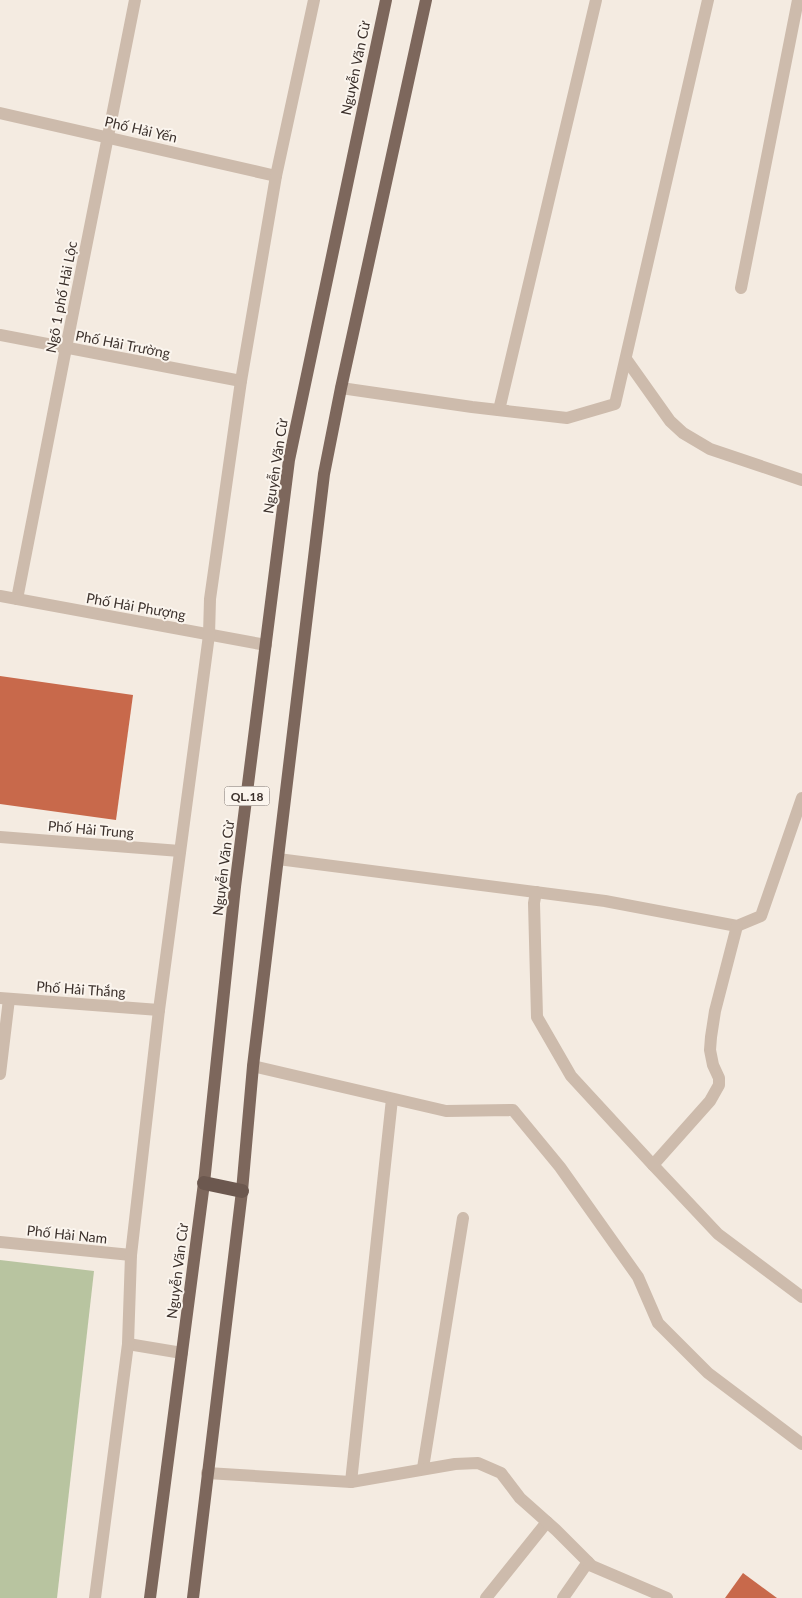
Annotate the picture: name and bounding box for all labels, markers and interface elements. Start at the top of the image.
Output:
street label: Nguyễn Văn Cừ [337,18,374,117]
street label: Phố Hải Yến [103,112,179,146]
street label: Ngõ 1 phố Hải Lộc [42,239,80,354]
street label: Phố Hải Trường [74,327,172,361]
street label: Nguyễn Văn Cừ [259,416,291,515]
street label: Phố Hải Phượng [85,589,187,623]
road number: QL.18 [224,786,270,806]
street label: Phố Hải Trung [47,817,135,841]
street label: Nguyễn Văn Cừ [209,818,237,917]
street label: Phố Hải Thắng [36,977,126,1001]
street label: Phố Hải Nam [26,1221,108,1247]
street label: Nguyễn Văn Cừ [163,1221,191,1320]

